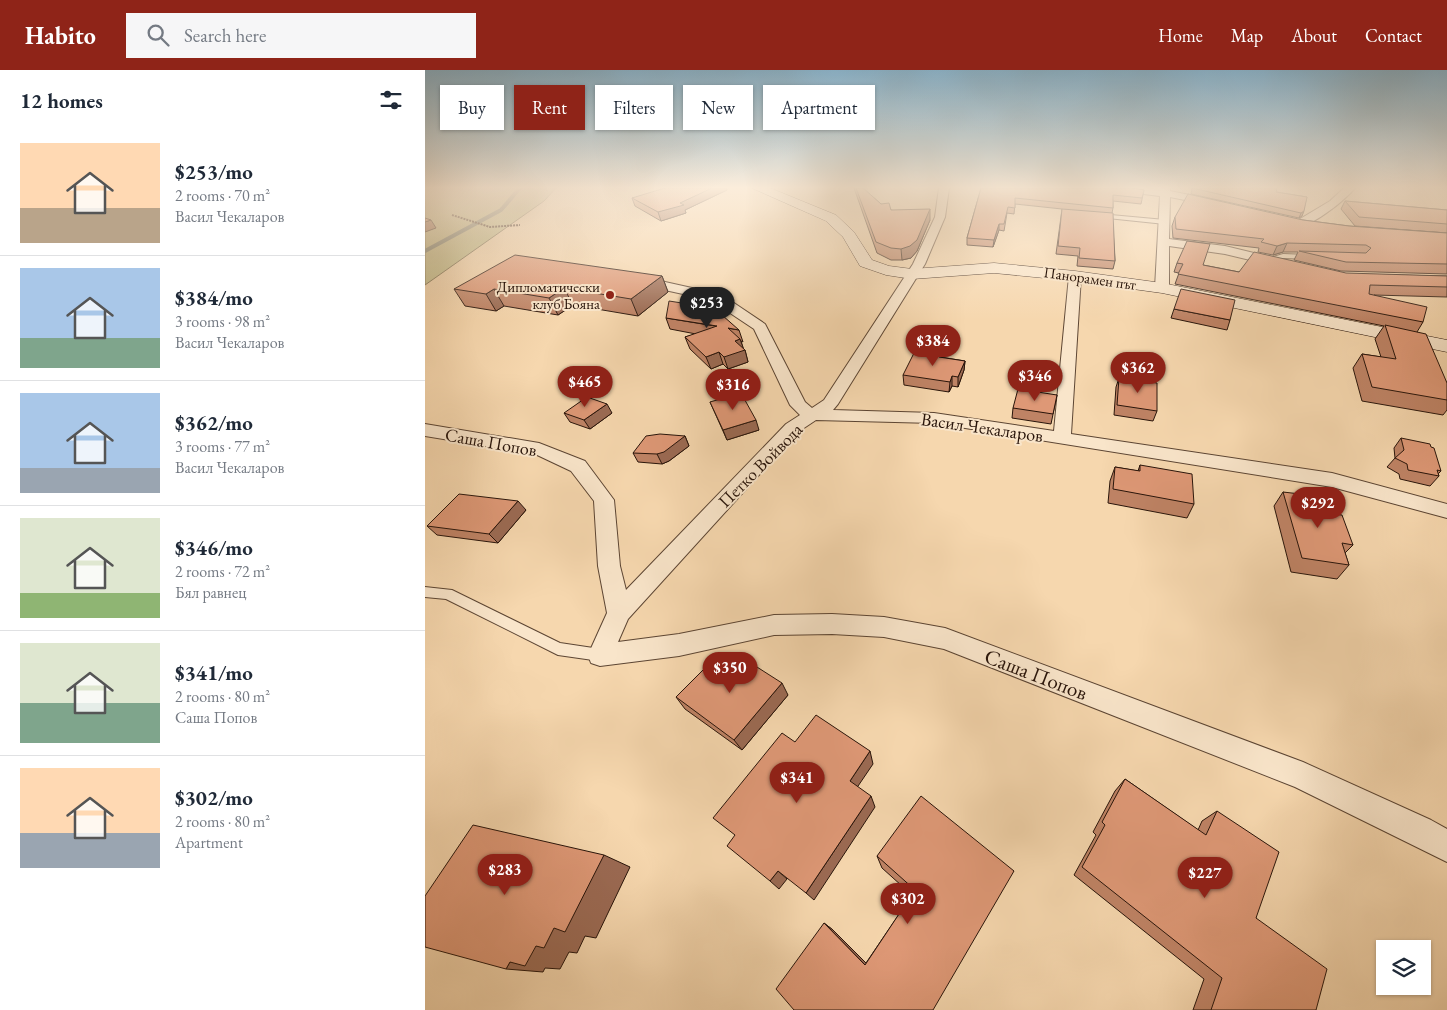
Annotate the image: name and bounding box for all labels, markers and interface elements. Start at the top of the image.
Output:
search box [126,13,476,58]
text: Habito [25,20,96,51]
icon: search [144,21,172,49]
text: Search here [184,23,266,48]
text: Home [1158,24,1203,47]
text: Map [1231,24,1263,47]
text: About [1291,24,1337,47]
text: Contact [1365,24,1422,47]
chip: Buy [440,85,504,130]
chip: Rent [514,85,585,130]
chip: Filters [595,85,673,130]
chip: New [683,85,753,130]
chip: Apartment [763,85,875,130]
icon: filters [377,86,405,114]
text: 12 homes [20,87,103,114]
text: $253/mo [175,158,253,185]
icon: home [60,163,120,223]
text: 2 rooms · 70 m² [175,185,270,206]
text: Васил Чекаларов [175,206,284,227]
street label: Панорамен път [1042,262,1138,294]
place label: Дипломатически клуб Бояна [497,277,600,313]
text: $384/mo [175,284,253,311]
pin: $253 [677,286,737,329]
icon: home [60,288,120,348]
marker: Дипломатически клуб Бояна [604,289,616,301]
text: $253 [691,292,723,313]
text: 3 rooms · 98 m² [175,311,270,332]
pin: $384 [903,324,963,367]
text: $384 [917,330,949,351]
text: Васил Чекаларов [175,332,284,353]
pin: $362 [1108,352,1168,394]
text: $362 [1122,357,1154,378]
pin: $346 [1005,360,1065,402]
text: $346 [1019,365,1051,386]
pin: $465 [555,366,615,408]
pin: $316 [703,368,763,411]
text: $465 [569,371,601,392]
text: $316 [717,374,749,395]
street label: Васил Чекаларов [919,407,1045,447]
text: $362/mo [175,409,253,436]
icon: home [60,413,120,473]
street label: Петко Войвода [713,417,808,512]
street label: Саша Попов [443,423,539,461]
text: 3 rooms · 77 m² [175,436,270,457]
text: Васил Чекаларов [175,457,284,478]
pin: $292 [1288,486,1348,529]
text: $292 [1302,492,1334,513]
text: $346/mo [175,534,253,561]
icon: home [60,538,120,598]
text: 2 rooms · 72 m² [175,561,270,582]
text: Бял равнец [175,582,246,603]
street label: Саша Попов [981,642,1091,706]
pin: $350 [700,652,760,694]
text: $350 [714,657,746,678]
text: $341/mo [175,659,253,686]
icon: home [60,663,120,723]
text: 2 rooms · 80 m² [175,686,270,707]
text: Саша Попов [175,707,257,728]
pin: $341 [767,762,827,804]
text: $341 [781,767,813,788]
text: $302/mo [175,784,253,811]
icon: home [60,788,120,848]
text: 2 rooms · 80 m² [175,811,270,832]
text: Apartment [175,832,243,853]
pin: $283 [475,854,535,896]
pin: $227 [1175,856,1235,899]
text: $283 [489,859,521,880]
text: $227 [1189,862,1221,883]
pin: $302 [878,882,938,925]
text: $302 [892,888,924,909]
map controls [1376,940,1431,995]
button: layers [1376,940,1431,995]

